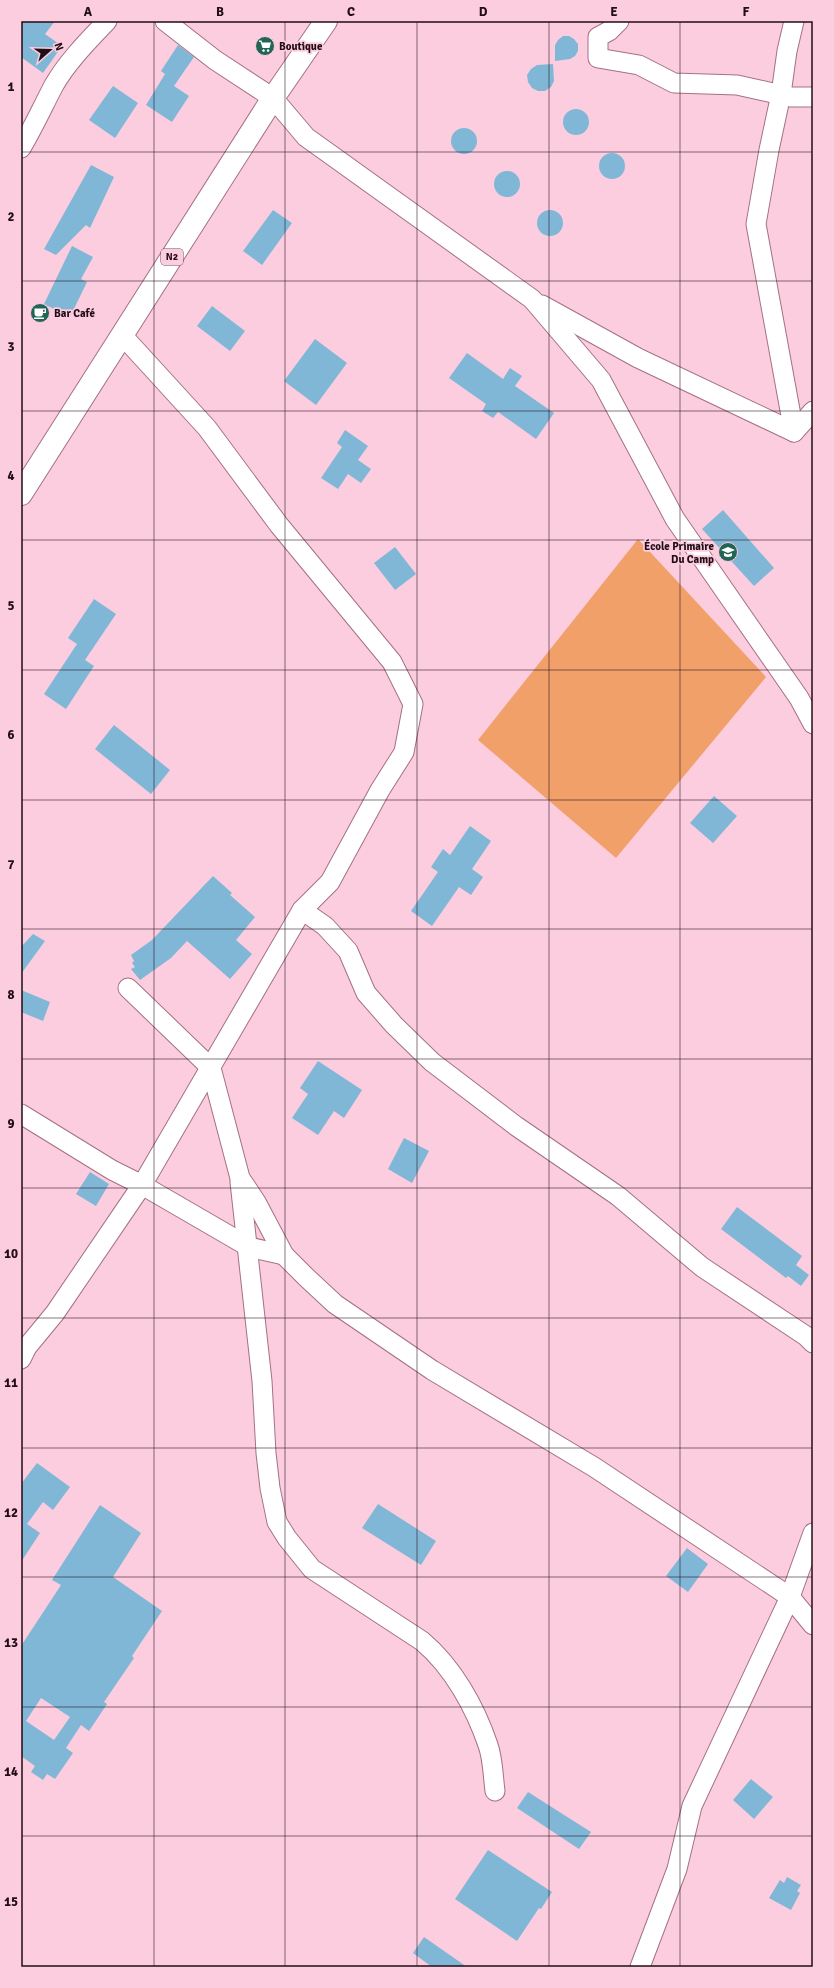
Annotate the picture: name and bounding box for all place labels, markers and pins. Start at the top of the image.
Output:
supermarket icon: Boutique [254,35,276,57]
place label: Boutique [279,40,323,53]
cafe icon: Bar Café [29,302,51,324]
place label: Bar Café [54,307,95,320]
place label: École Primaire Du Camp [644,539,715,566]
school or university icon: École Primaire Du Camp [717,541,739,563]

